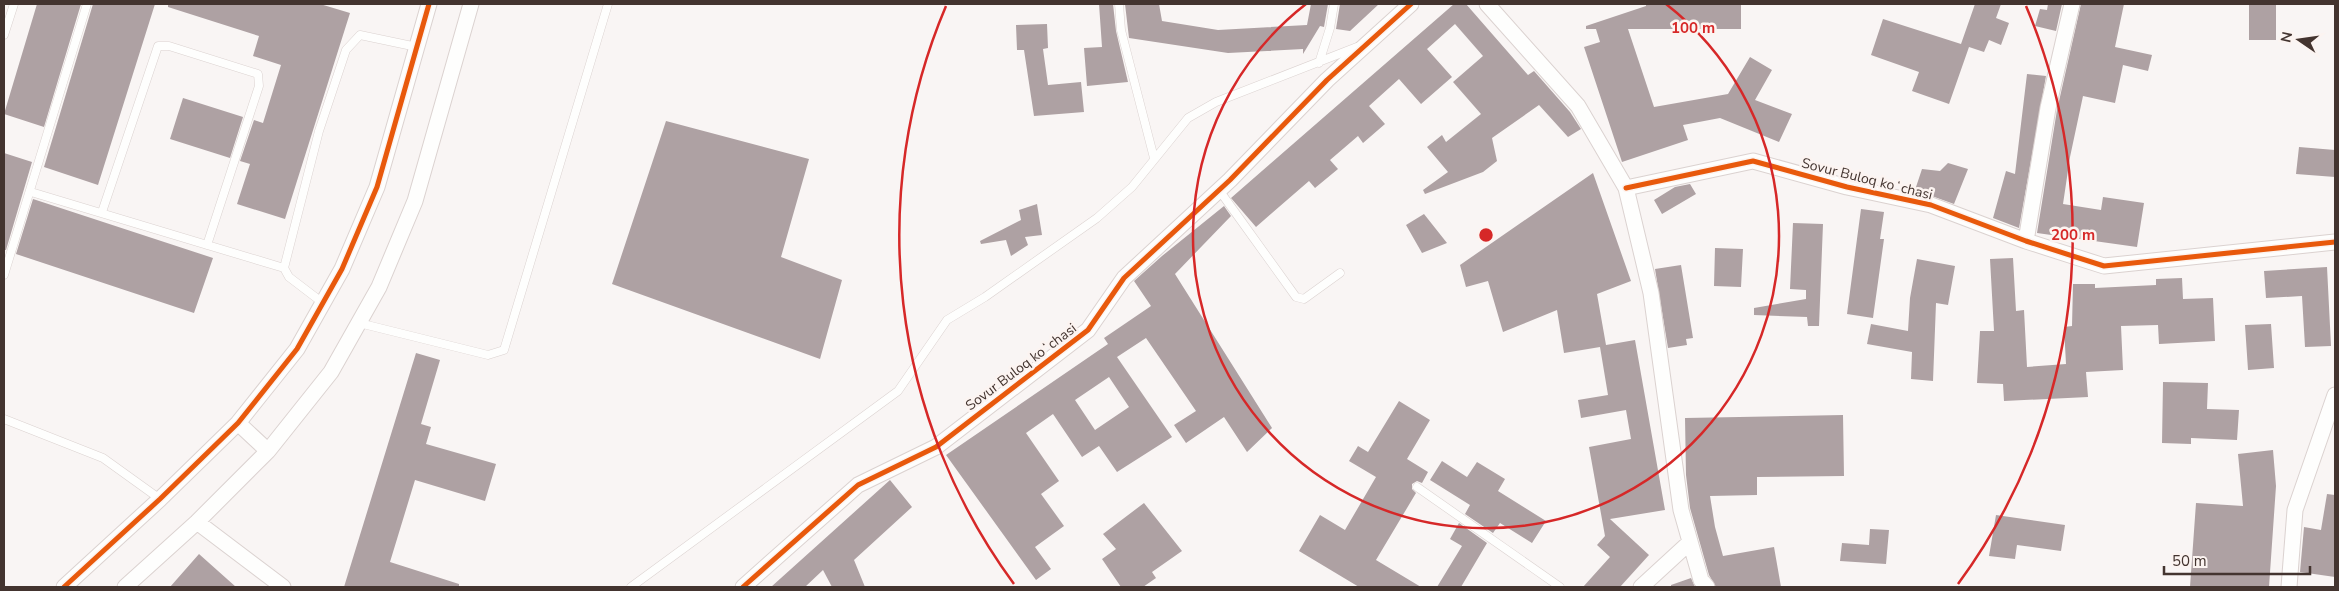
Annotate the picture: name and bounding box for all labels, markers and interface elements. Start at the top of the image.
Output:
north arrow [2274,15,2324,65]
text: 100 m [1671,18,1715,38]
text: N [2276,30,2297,44]
street label: Sovur Buloq koʻchasi [1800,154,1934,204]
text: 200 m [2051,225,2095,245]
centre of rings [1477,226,1495,244]
street label: Sovur Buloq koʻchasi [962,319,1080,415]
scale bar [2164,544,2310,576]
text: 50 m [2172,551,2207,571]

